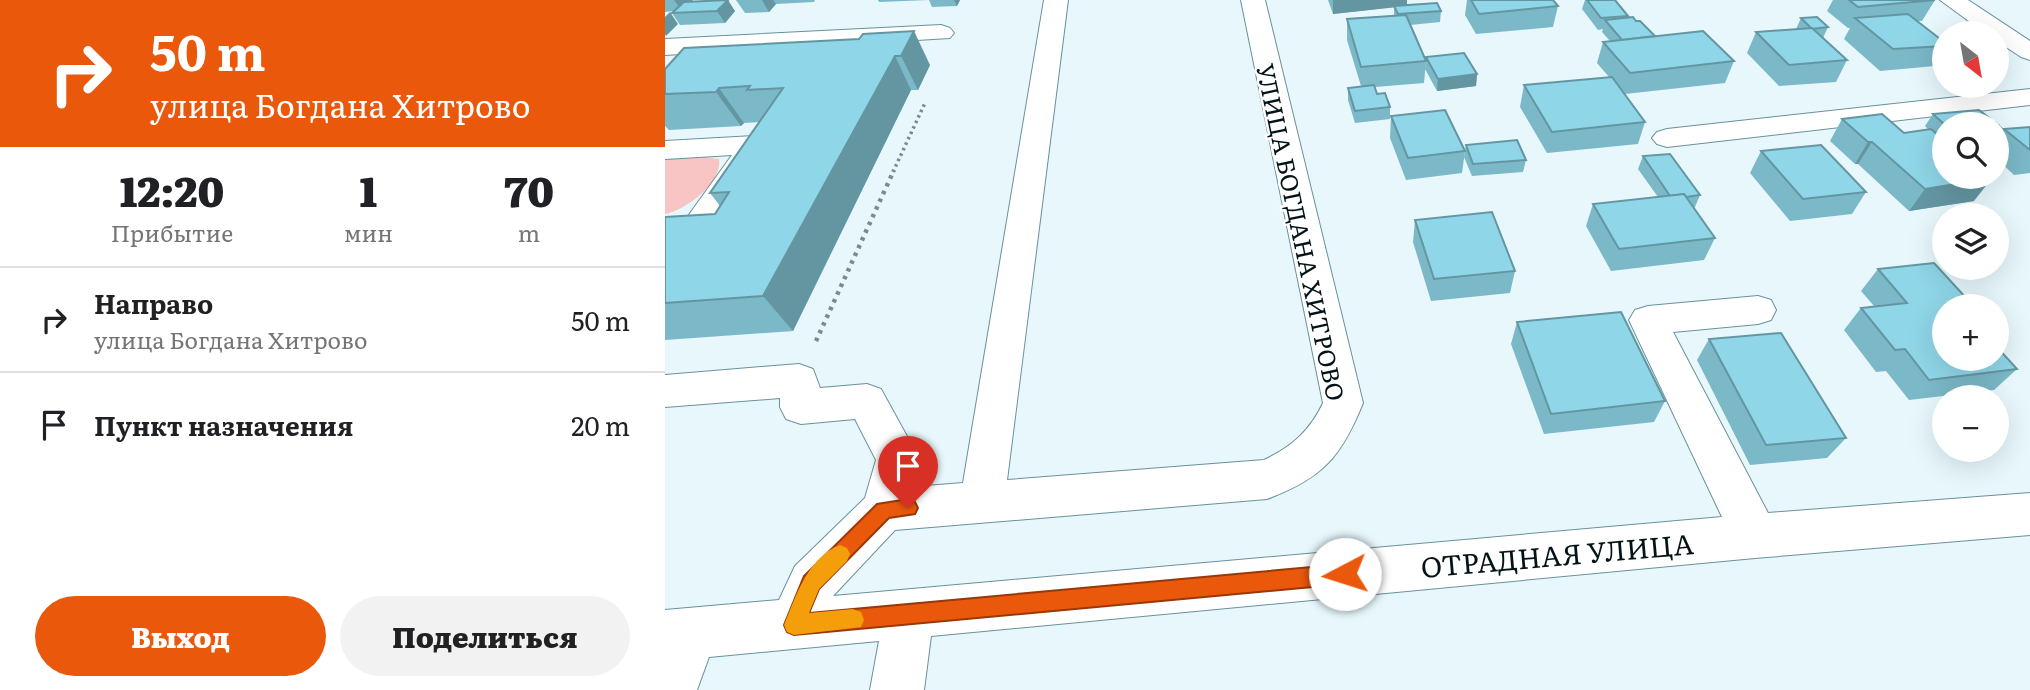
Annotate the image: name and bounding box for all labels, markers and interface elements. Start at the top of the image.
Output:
text: 50 m [150,13,266,86]
north arrow [1932,21,2009,98]
map controls [1932,21,2009,462]
icon: right [35,28,126,119]
street label: УЛИЦА БОГДАНА ХИТРОВО [1249,60,1355,404]
text: улица Богдана Хитрово [150,80,530,128]
button: search [1932,112,2009,189]
text: 12:20 [120,158,224,220]
text: 1 [360,158,377,220]
text: 70 [504,158,554,220]
button: layers [1932,203,2009,280]
text: Прибытие [111,215,233,249]
text: мин [344,215,393,249]
text: m [518,215,540,249]
text: Направо [94,283,213,322]
button: + [1932,294,2009,371]
text: 50 m [571,300,630,339]
icon: right [35,301,73,339]
text: улица Богдана Хитрово [94,322,367,356]
button: − [1932,385,2009,462]
text: Пункт назначения [94,405,353,444]
text: 20 m [571,405,630,444]
icon: arrive [35,406,73,444]
pin [878,436,938,508]
icon: arrive [889,447,927,485]
street label: ОТРАДНАЯ УЛИЦА [1419,521,1696,587]
position arrow [1308,537,1382,611]
button: Выход [35,596,326,676]
button: Поделиться [340,596,630,676]

